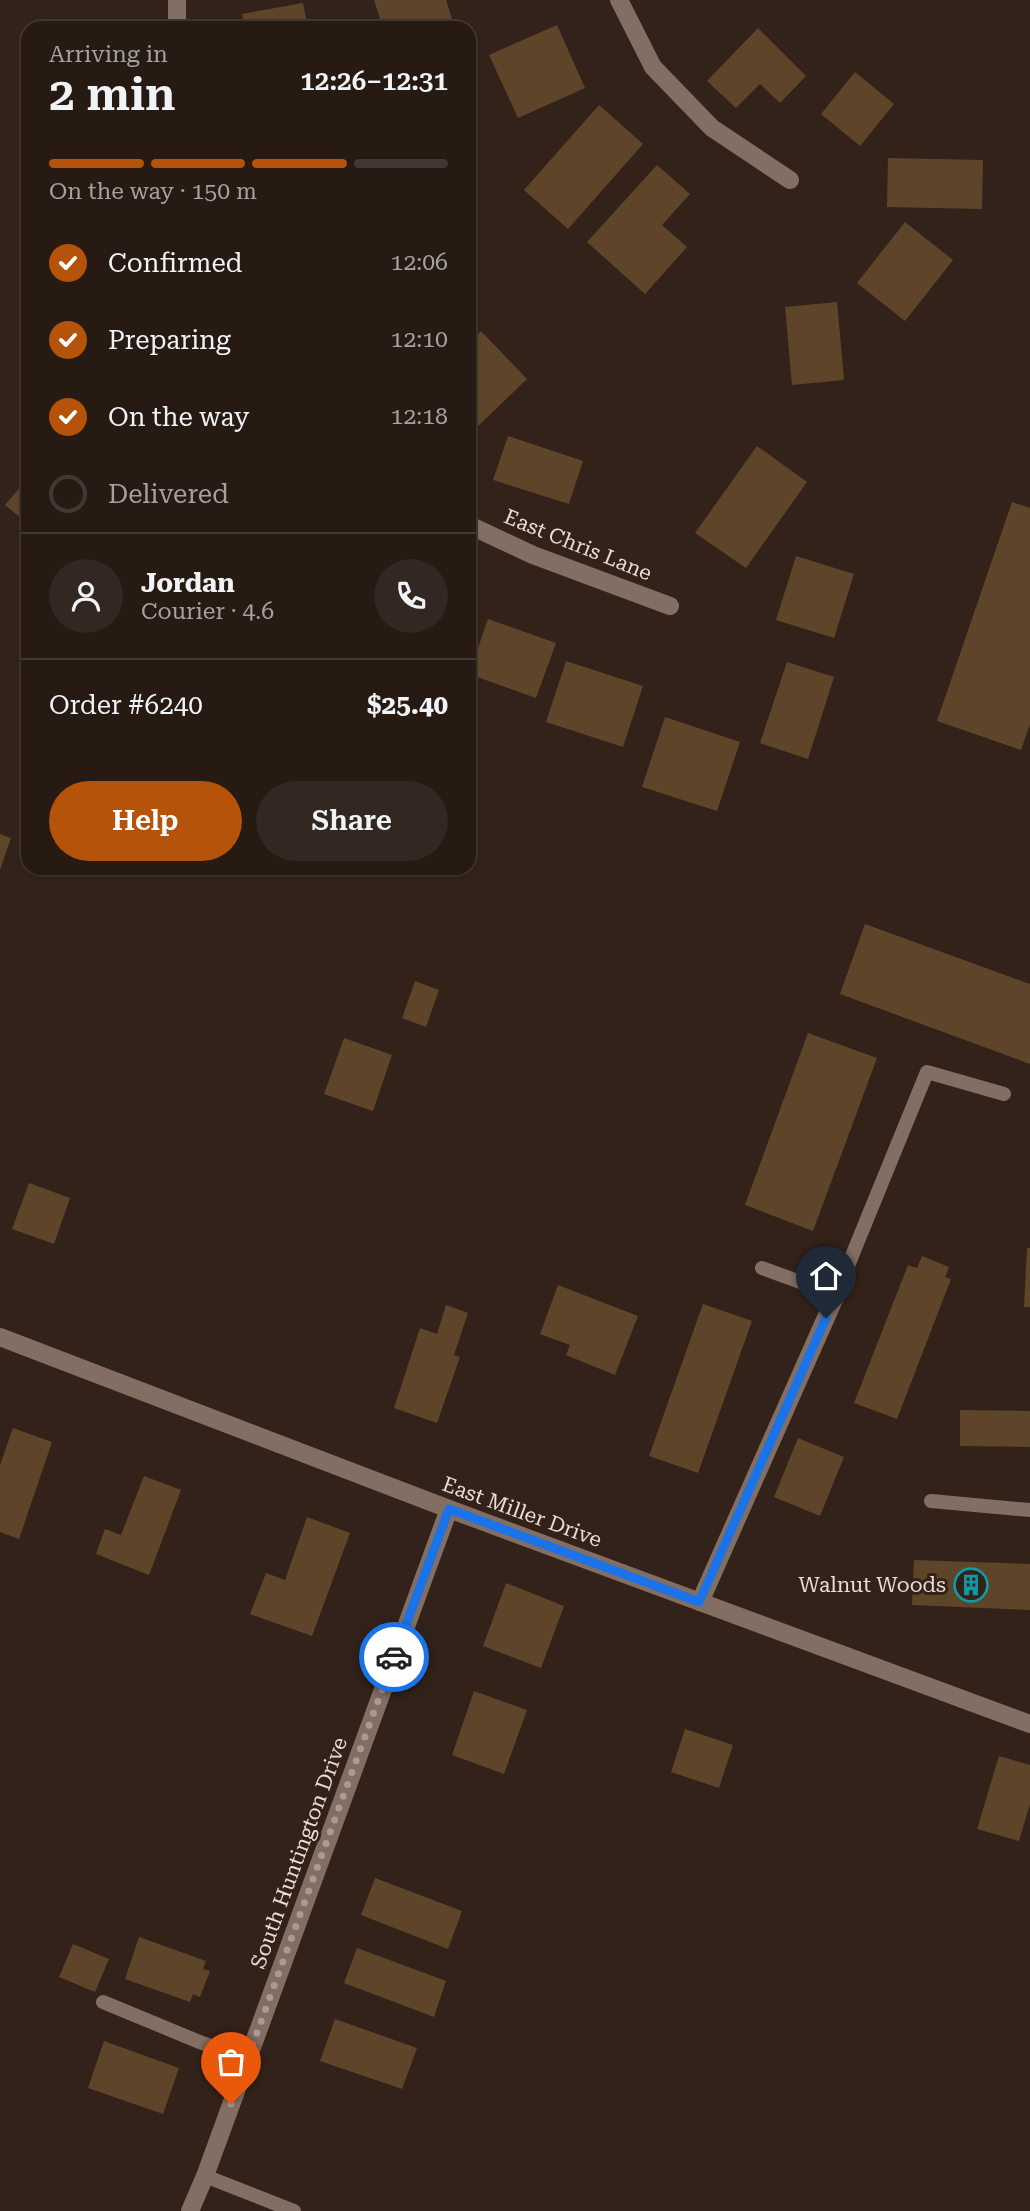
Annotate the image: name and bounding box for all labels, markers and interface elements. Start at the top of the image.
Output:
text: Arriving in [49,41,168,68]
text: 12:26–12:31 [300,66,448,96]
text: 2 min [49,67,176,121]
text: On the way · 150 m [49,178,257,205]
icon: check [49,244,87,282]
text: Confirmed [108,248,243,278]
text: 12:06 [391,249,448,276]
icon: check [49,321,87,359]
text: Preparing [108,325,231,355]
text: 12:10 [391,326,448,353]
icon: check [49,398,87,436]
text: On the way [108,402,249,432]
text: 12:18 [391,403,448,430]
text: Delivered [108,479,229,509]
street label: East Chris Lane [501,504,655,586]
button: person [49,559,123,633]
button: phone [374,559,448,633]
text: Jordan [141,568,235,598]
text: Courier · 4.6 [141,598,274,625]
text: Order #6240 [49,690,203,720]
text: $25.40 [367,690,448,720]
button: Help [49,781,242,861]
button: Share [256,781,448,861]
pin [796,1246,856,1318]
icon: home [807,1257,845,1295]
street label: East Miller Drive [439,1472,605,1552]
building icon: Walnut Woods [952,1566,990,1604]
place label: Walnut Woods [798,1573,946,1597]
courier [359,1622,429,1692]
icon: car [375,1638,413,1676]
street label: South Huntington Drive [246,1734,352,1972]
pin [201,2032,261,2104]
icon: bag [212,2043,250,2081]

